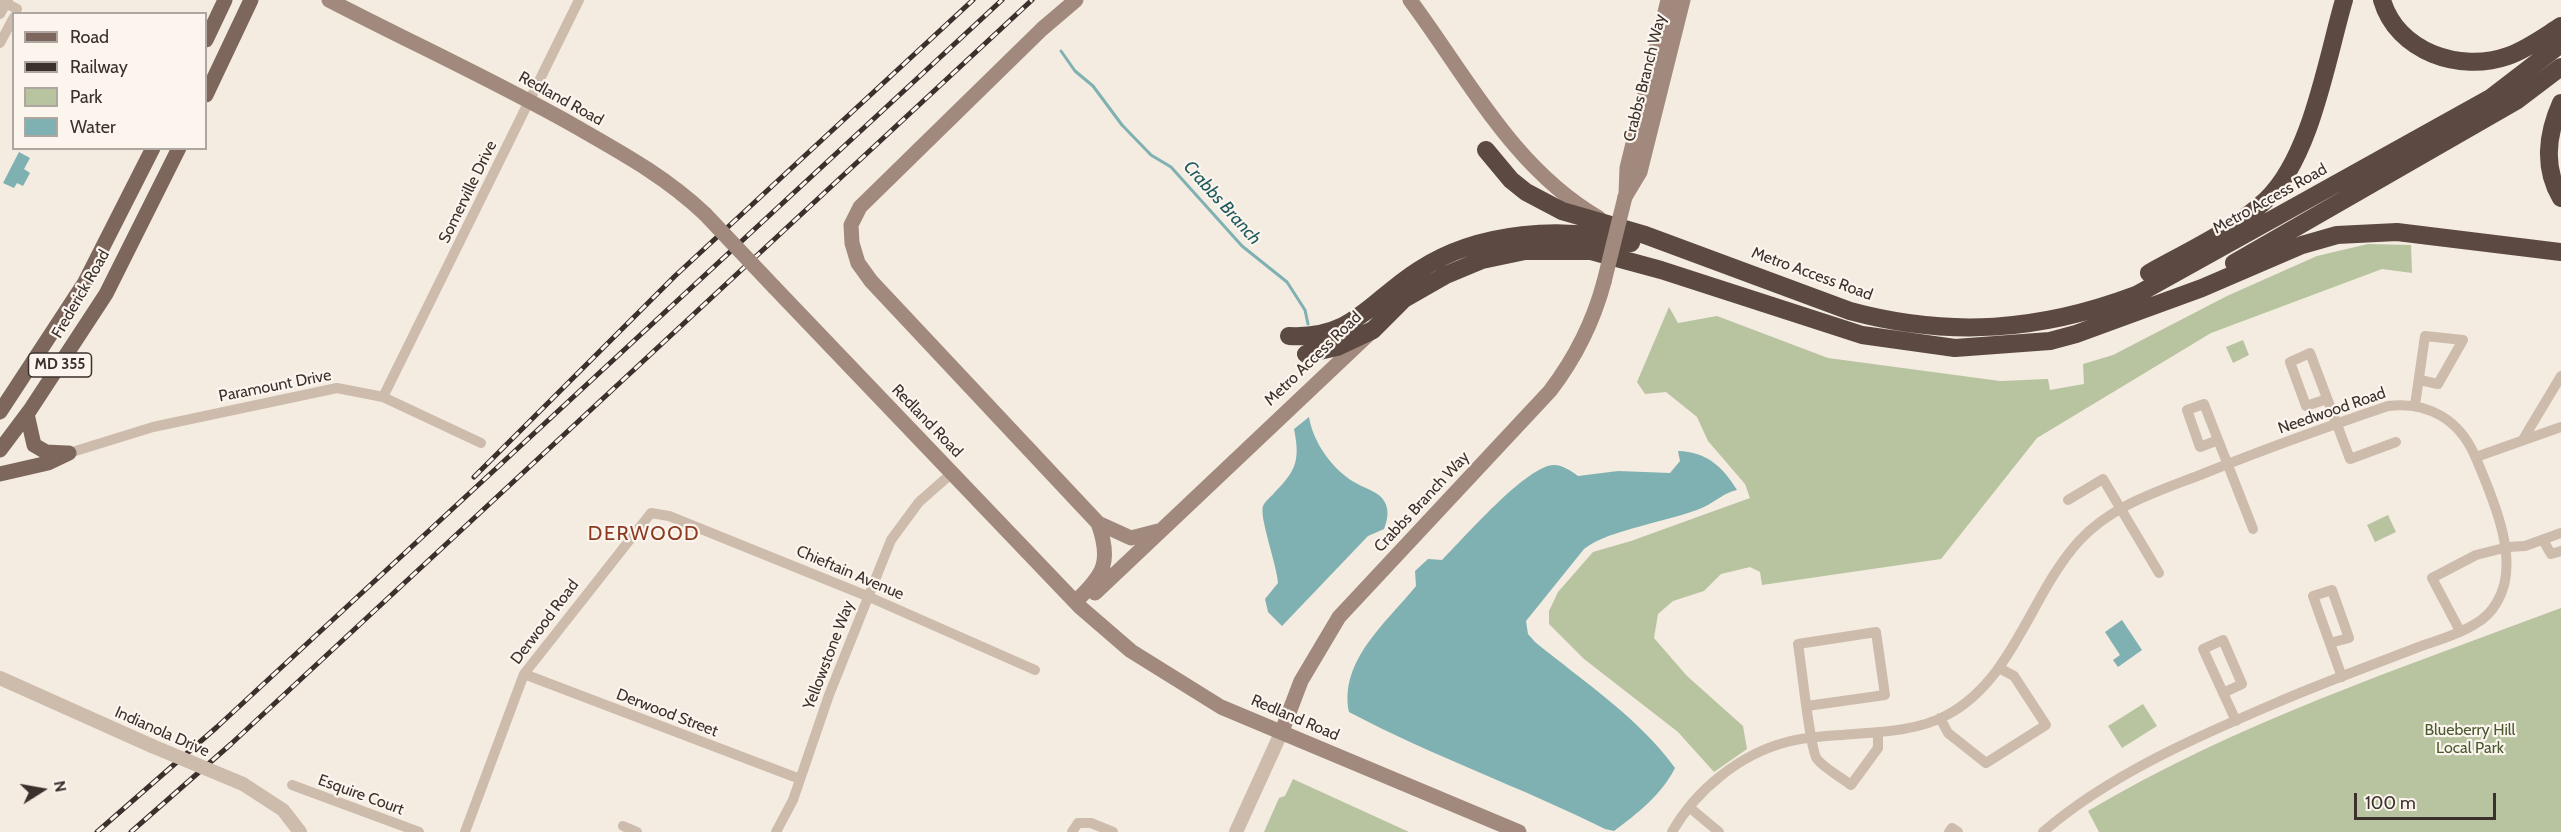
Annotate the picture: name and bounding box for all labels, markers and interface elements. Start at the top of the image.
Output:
legend [12,12,207,150]
street label: Crabbs Branch Way [1620,12,1670,144]
text: Road [70,26,109,48]
text: Railway [70,56,128,78]
street label: Redland Road [515,68,607,130]
text: Park [70,86,102,108]
text: Water [70,116,116,138]
street label: Somerville Drive [435,138,501,246]
water label: Crabbs Branch [1179,156,1265,250]
street label: Metro Access Road [2210,160,2330,238]
street label: Metro Access Road [1749,243,1875,305]
street label: Frederick Road [48,246,114,342]
street label: Metro Access Road [1261,308,1365,410]
road number: MD 355 [28,353,92,377]
street label: Paramount Drive [217,366,333,406]
street label: Redland Road [887,381,967,461]
street label: Needwood Road [2276,384,2388,438]
street label: Crabbs Branch Way [1370,448,1474,556]
district label: DERWOOD [588,522,700,546]
street label: Chieftain Avenue [793,542,907,604]
street label: Derwood Road [507,576,583,668]
street label: Yellowstone Way [799,598,859,712]
street label: Derwood Street [613,685,721,741]
street label: Redland Road [1248,691,1342,745]
street label: Indianola Drive [112,703,212,761]
park label: Blueberry Hill Local Park [2425,720,2515,758]
north arrow [12,760,72,820]
street label: Esquire Court [315,771,407,819]
text: N [50,779,71,794]
scale bar [2357,781,2500,819]
text: 100 m [2365,792,2416,814]

